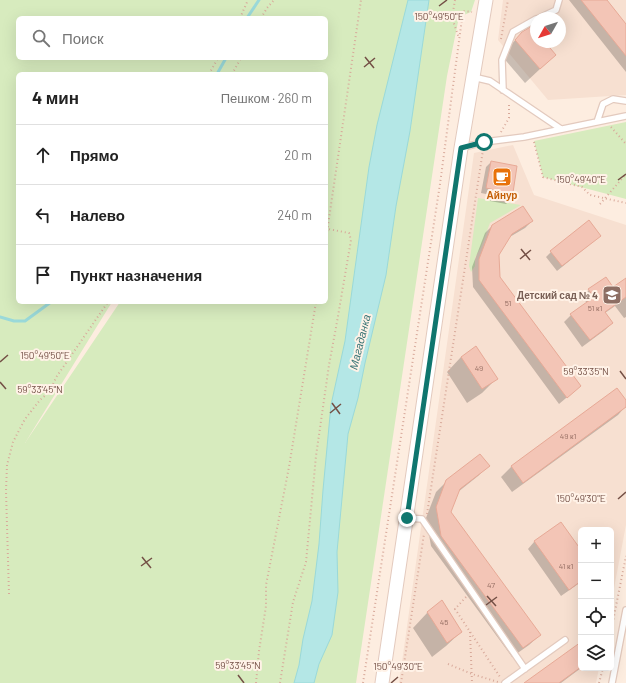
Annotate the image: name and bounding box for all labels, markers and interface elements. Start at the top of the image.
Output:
text: 150°49'50"E [414,10,464,22]
north arrow [530,12,566,48]
search box [16,16,328,60]
icon: search [30,27,52,49]
text: Поиск [62,29,104,47]
text: 4 мин [32,87,79,107]
text: Пешком · 260 m [221,90,312,106]
route start [475,133,493,151]
icon: ahead [32,144,54,166]
text: Прямо [70,146,119,164]
text: 20 m [284,147,312,163]
cafe icon: Айнур [491,166,513,188]
text: 150°49'40"E [556,173,606,185]
place label: Айнур [487,189,517,201]
icon: left [32,204,54,226]
text: Налево [70,206,125,224]
text: 240 m [277,207,312,223]
icon: arrive [32,264,54,286]
text: Пункт назначения [70,266,202,284]
school or university icon: Детский сад № 4 [601,284,623,306]
place label: Детский сад № 4 [517,289,598,301]
house number: 51 [505,298,512,308]
house number: 51 к1 [588,303,602,313]
water label: Магаданка [346,313,373,371]
text: 150°49'50"E [20,349,70,361]
house number: 49 [475,363,483,373]
text: 59°33'35"N [563,365,609,377]
text: 59°33'45"N [17,383,63,395]
house number: 49 к1 [560,431,576,441]
text: 150°49'30"E [556,492,606,504]
route end [398,509,416,527]
map controls [578,527,614,671]
button: + [578,527,614,563]
house number: 41 к1 [559,561,573,571]
button: − [578,563,614,599]
house number: 47 [487,580,495,590]
button: locate [578,599,614,635]
house number: 45 [440,617,448,627]
button: layers [578,635,614,671]
text: 59°33'45"N [215,659,261,671]
text: 150°49'30"E [373,660,423,672]

